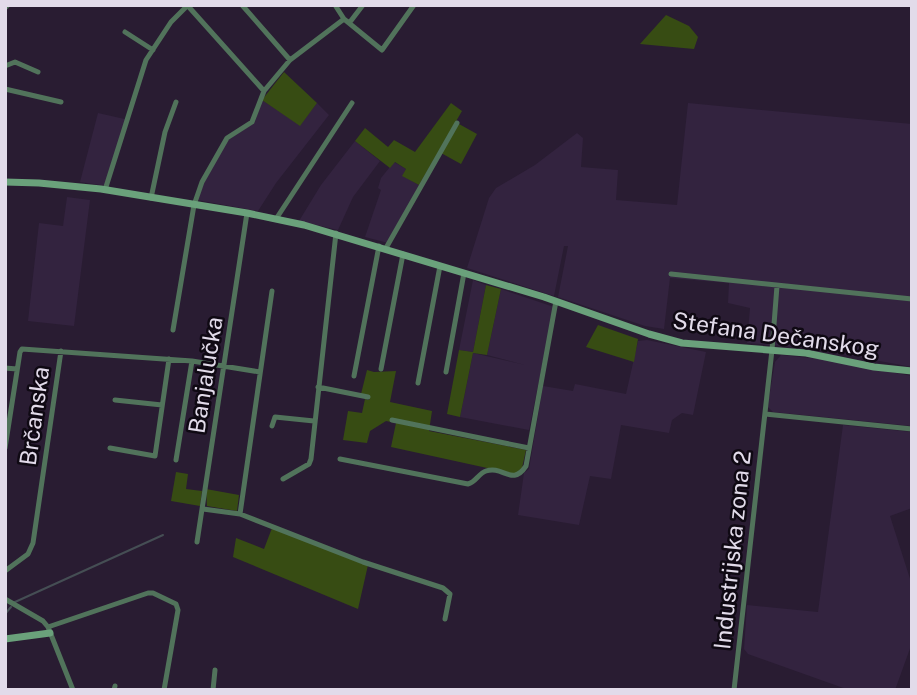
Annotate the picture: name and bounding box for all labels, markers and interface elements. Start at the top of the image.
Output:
street label: Stefana Dečanskog [671,306,881,362]
street label: Banjalučka [182,315,228,435]
street label: Brčanska [14,365,54,467]
street label: Industrijska zona 2 [708,449,756,651]

